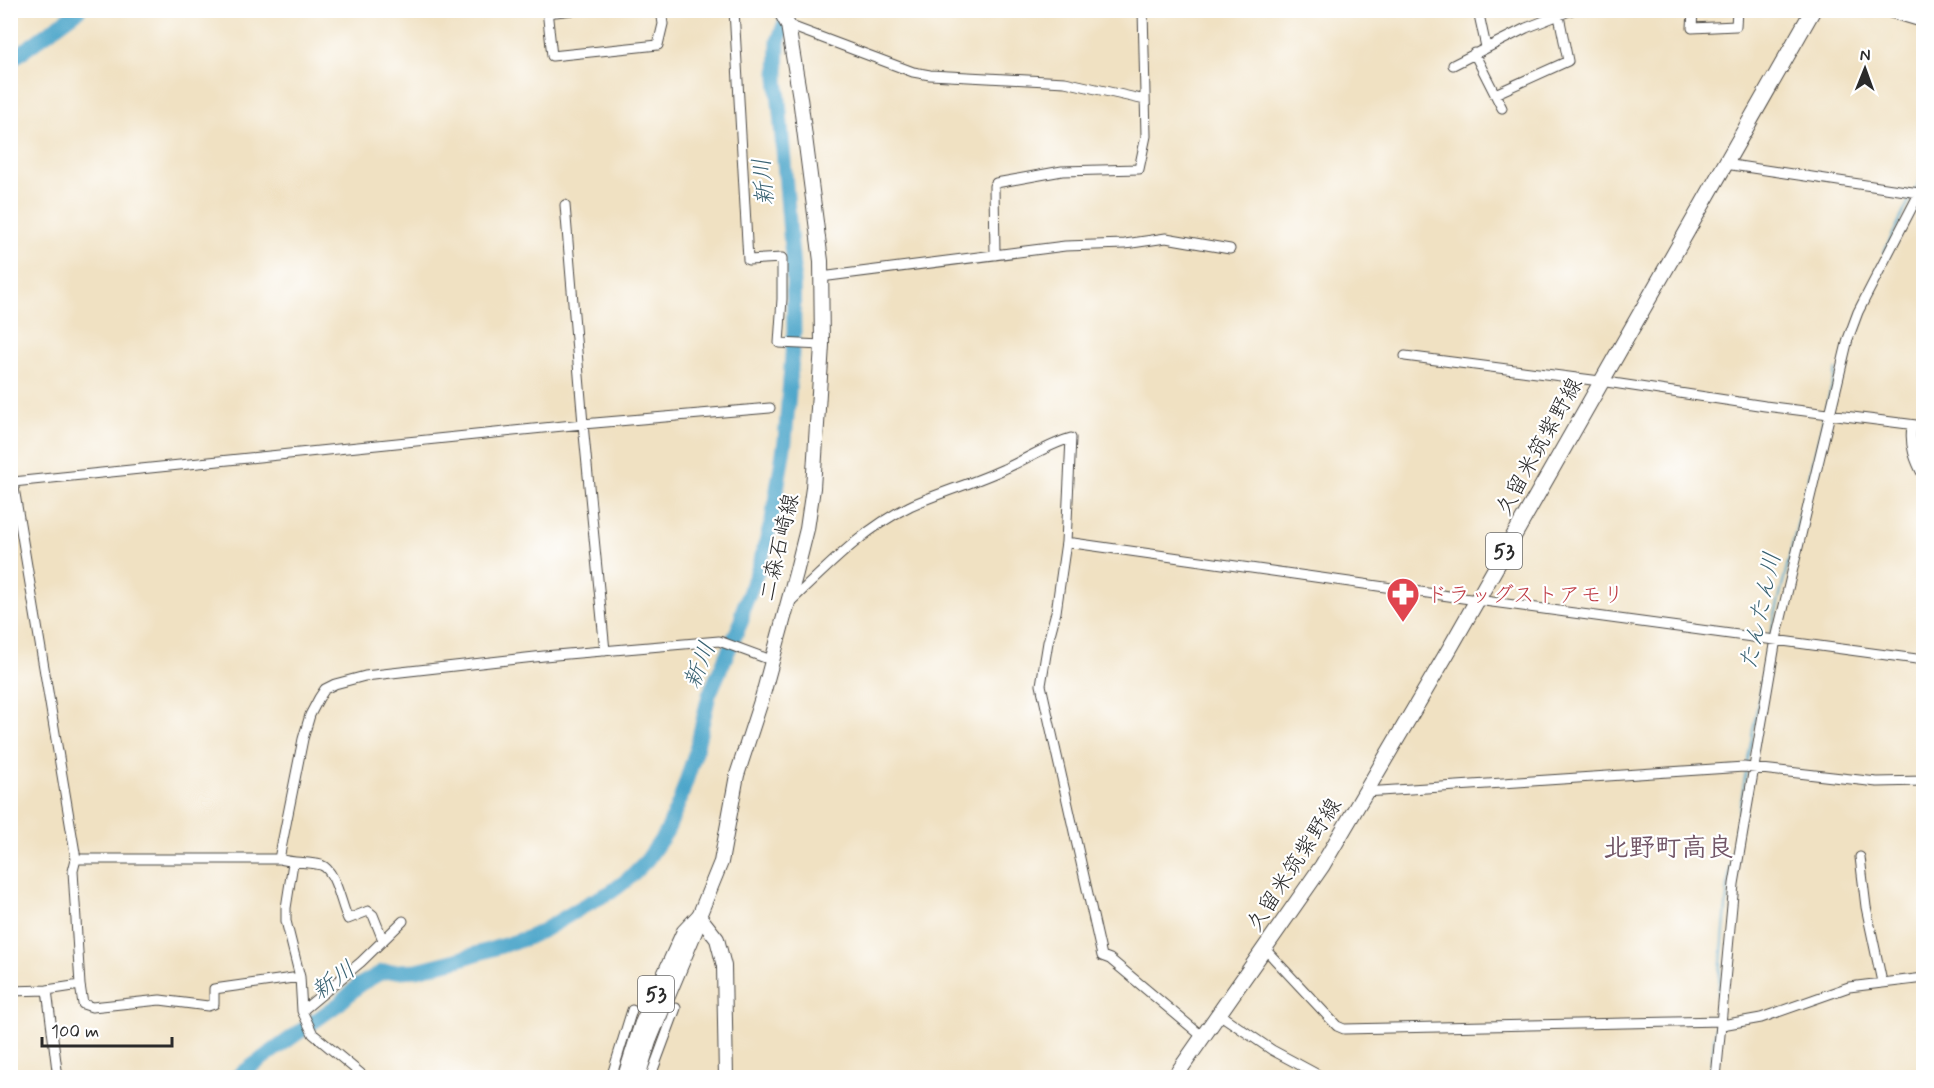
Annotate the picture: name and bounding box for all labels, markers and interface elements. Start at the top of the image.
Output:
north arrow [1835,39,1895,99]
text: N [1860,45,1871,66]
water label: 新川 [747,157,782,207]
street label: 久留米筑紫野線 [1490,373,1589,521]
street label: 二森石崎線 [754,491,806,604]
road number: 53 [1486,533,1522,569]
water label: たんたん川 [1734,549,1789,673]
pharmacy icon: ドラッグストアモリ [1385,576,1421,623]
place label: ドラッグストアモリ [1426,582,1624,610]
water label: 新川 [677,638,724,694]
street label: 久留米筑紫野線 [1241,793,1348,937]
district label: 北野町高良 [1603,832,1733,866]
water label: 新川 [305,955,362,1008]
road number: 53 [638,976,674,1012]
scale bar [42,1010,172,1048]
text: 100 m [51,1020,99,1044]

